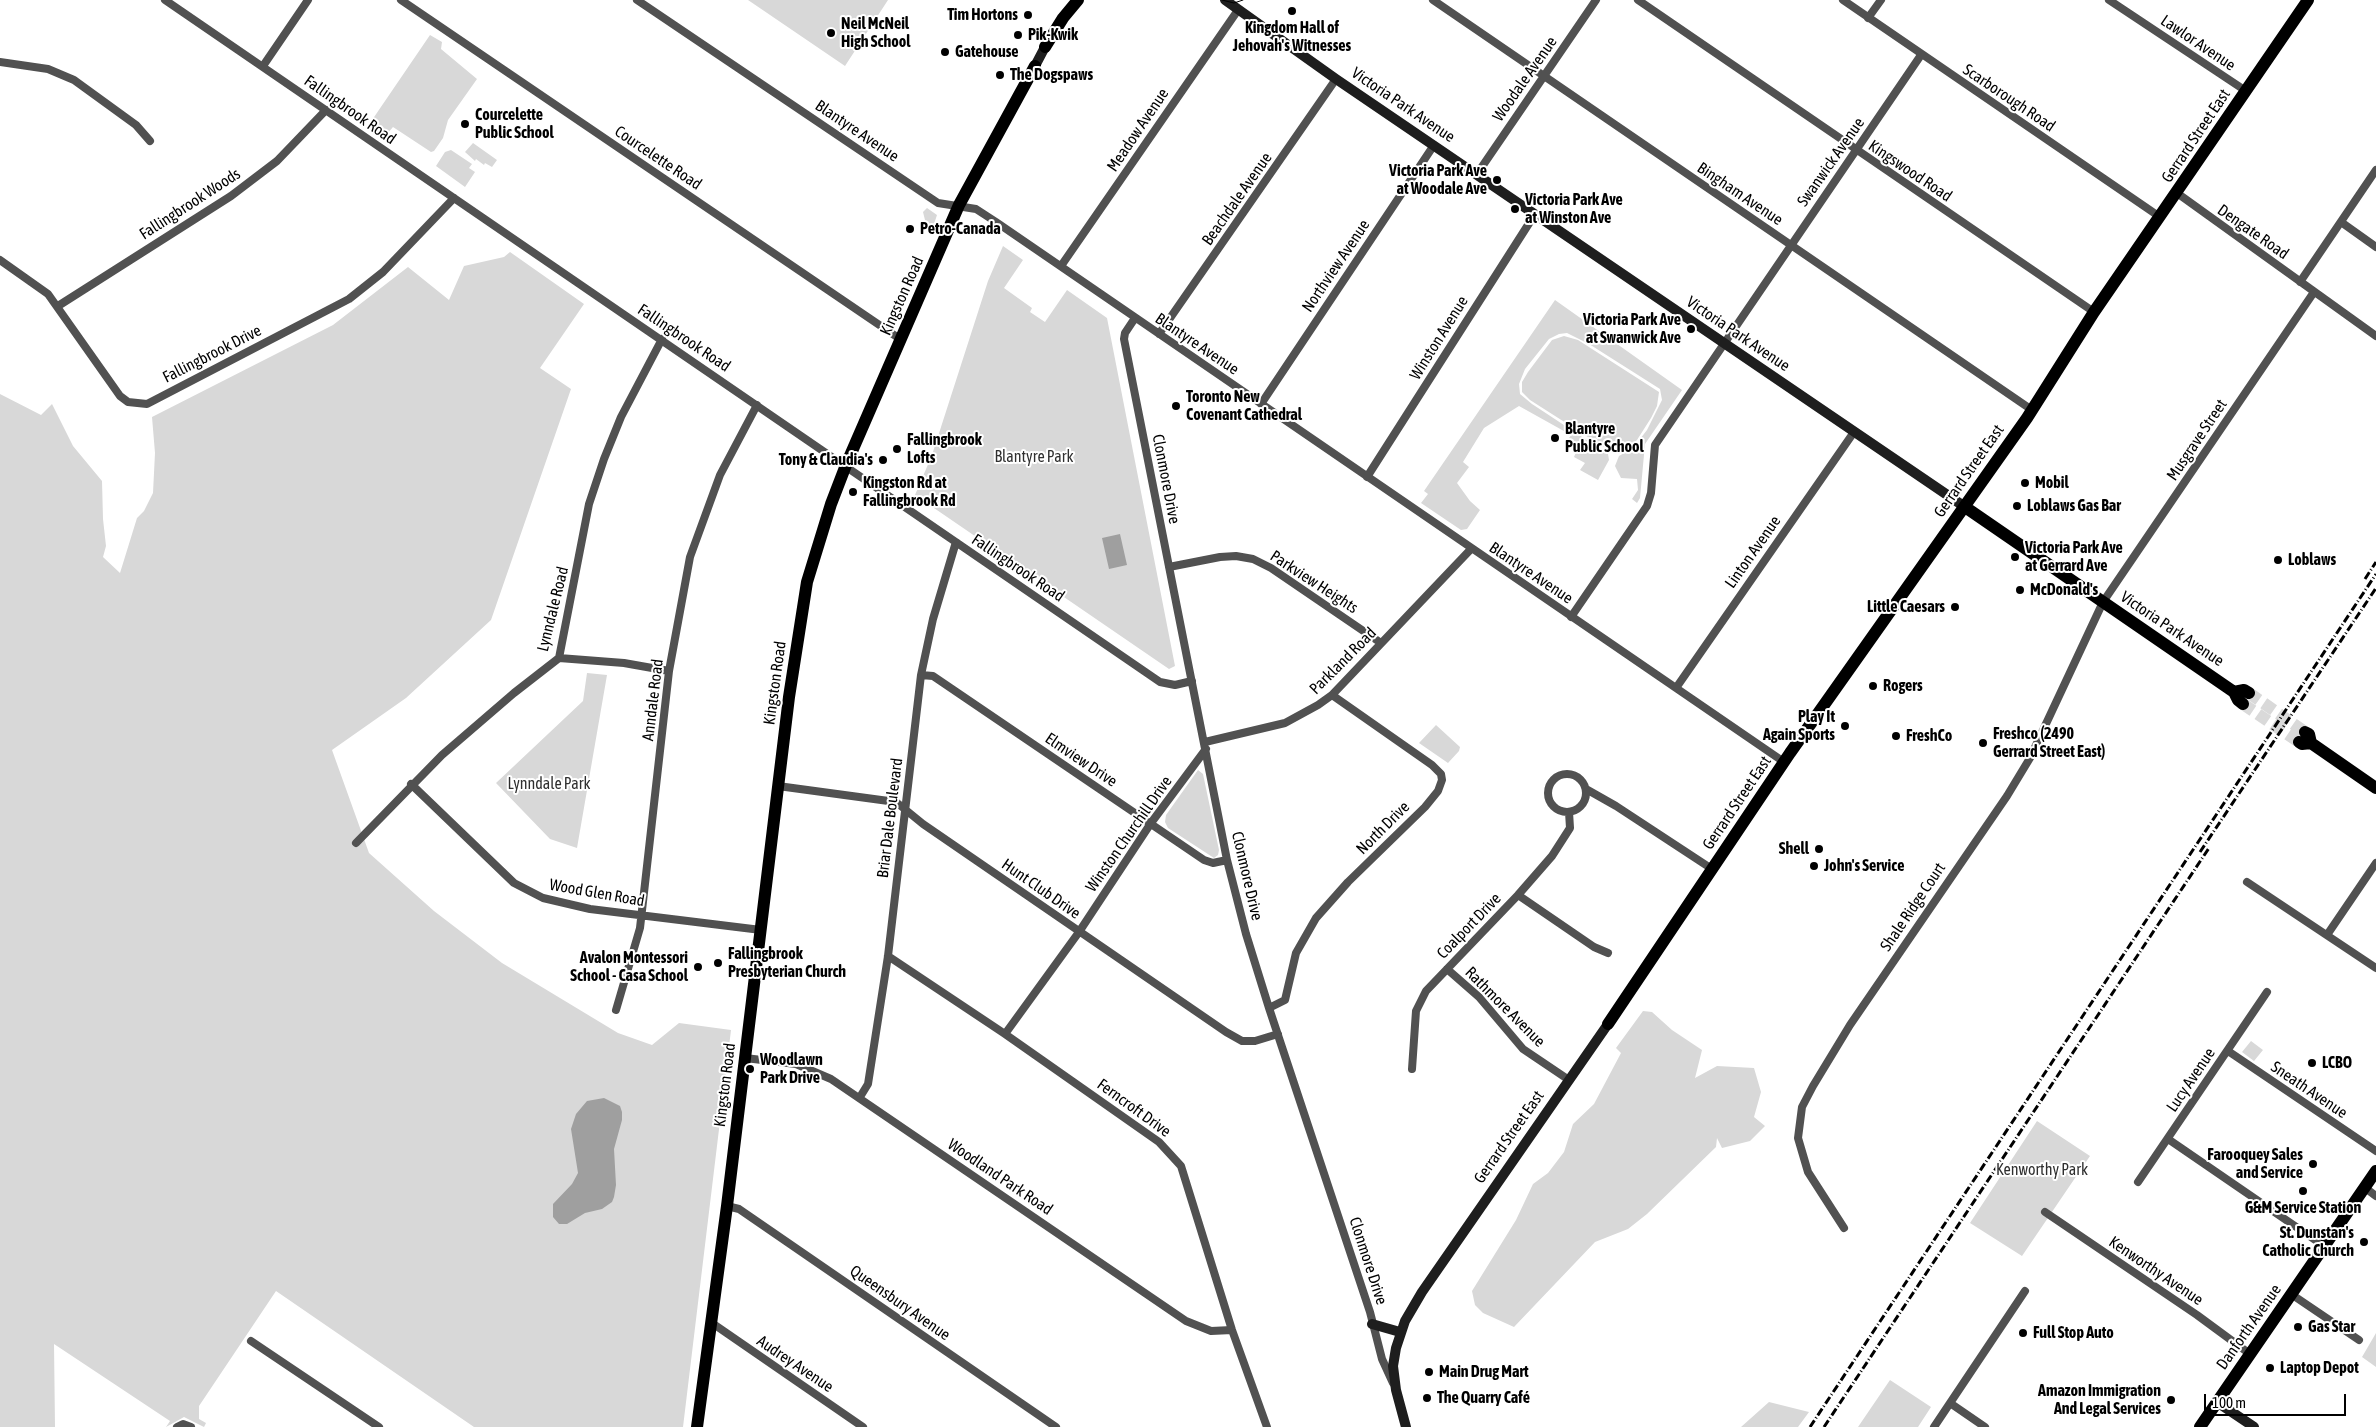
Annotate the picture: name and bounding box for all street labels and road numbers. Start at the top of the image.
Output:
street label: Lawlor Avenue [2157,11,2239,75]
street label: Woodale Avenue [1489,33,1561,125]
street label: Scarborough Road [1959,60,2059,136]
street label: Victoria Park Avenue [1348,63,1458,147]
street label: Fallingbrook Road [300,71,400,149]
street label: Meadow Avenue [1103,85,1173,175]
street label: Gerrard Street East [2158,86,2234,186]
street label: Blantyre Avenue [812,96,902,166]
street label: Swanwick Avenue [1793,114,1869,210]
street label: Courcelette Road [611,122,705,194]
street label: Kingswood Road [1865,136,1955,206]
street label: Beachdale Avenue [1198,149,1276,249]
street label: Bingham Avenue [1694,158,1786,230]
street label: Fallingbrook Woods [136,164,244,244]
street label: Dengate Road [2214,200,2292,264]
street label: Northview Avenue [1298,216,1374,316]
street label: Kingston Road [876,254,928,338]
street label: Victoria Park Avenue [1683,292,1793,376]
street label: Winston Avenue [1406,293,1472,383]
street label: Fallingbrook Road [634,300,734,376]
street label: Blantyre Avenue [1152,309,1242,379]
street label: Fallingbrook Drive [160,321,264,387]
street label: Musgrave Street [2163,396,2231,484]
street label: Gerrard Street East [1930,421,2008,521]
street label: Clonmore Drive [1148,433,1184,525]
street label: Linton Avenue [1721,512,1785,592]
street label: Fallingbrook Road [968,530,1068,606]
street label: Blantyre Avenue [1486,538,1576,608]
street label: Parkview Heights [1266,546,1362,618]
street label: Lynndale Road [533,565,573,653]
street label: Victoria Park Avenue [2117,587,2227,671]
street label: Parkland Road [1306,624,1380,698]
street label: Kingston Road [760,640,790,726]
street label: Anndale Road [638,658,668,742]
street label: Elmview Drive [1041,729,1121,791]
street label: Gerrard Street East [1699,753,1775,853]
street label: Briar Dale Boulevard [873,757,907,879]
street label: Winston Churchill Drive [1082,772,1176,896]
street label: North Drive [1352,797,1414,859]
street label: Clonmore Drive [1227,830,1267,922]
street label: Hunt Club Drive [998,855,1084,923]
street label: Shale Ridge Court [1876,859,1950,955]
street label: Wood Glen Road [548,875,646,911]
street label: Coalport Drive [1433,889,1505,963]
street label: Rathmore Avenue [1461,963,1549,1051]
street label: Kingston Road [710,1042,740,1128]
street label: Lucy Avenue [2163,1044,2219,1116]
street label: Sneath Avenue [2267,1057,2351,1123]
street label: Ferncroft Drive [1093,1075,1175,1141]
street label: Gerrard Street East [1470,1087,1548,1187]
street label: Woodland Park Road [944,1135,1056,1219]
street label: Clonmore Drive [1345,1215,1391,1307]
street label: Kenworthy Avenue [2105,1232,2207,1310]
street label: Queensbury Avenue [846,1261,954,1345]
street label: Danforth Avenue [2213,1281,2285,1373]
street label: Audrey Avenue [753,1331,837,1397]

